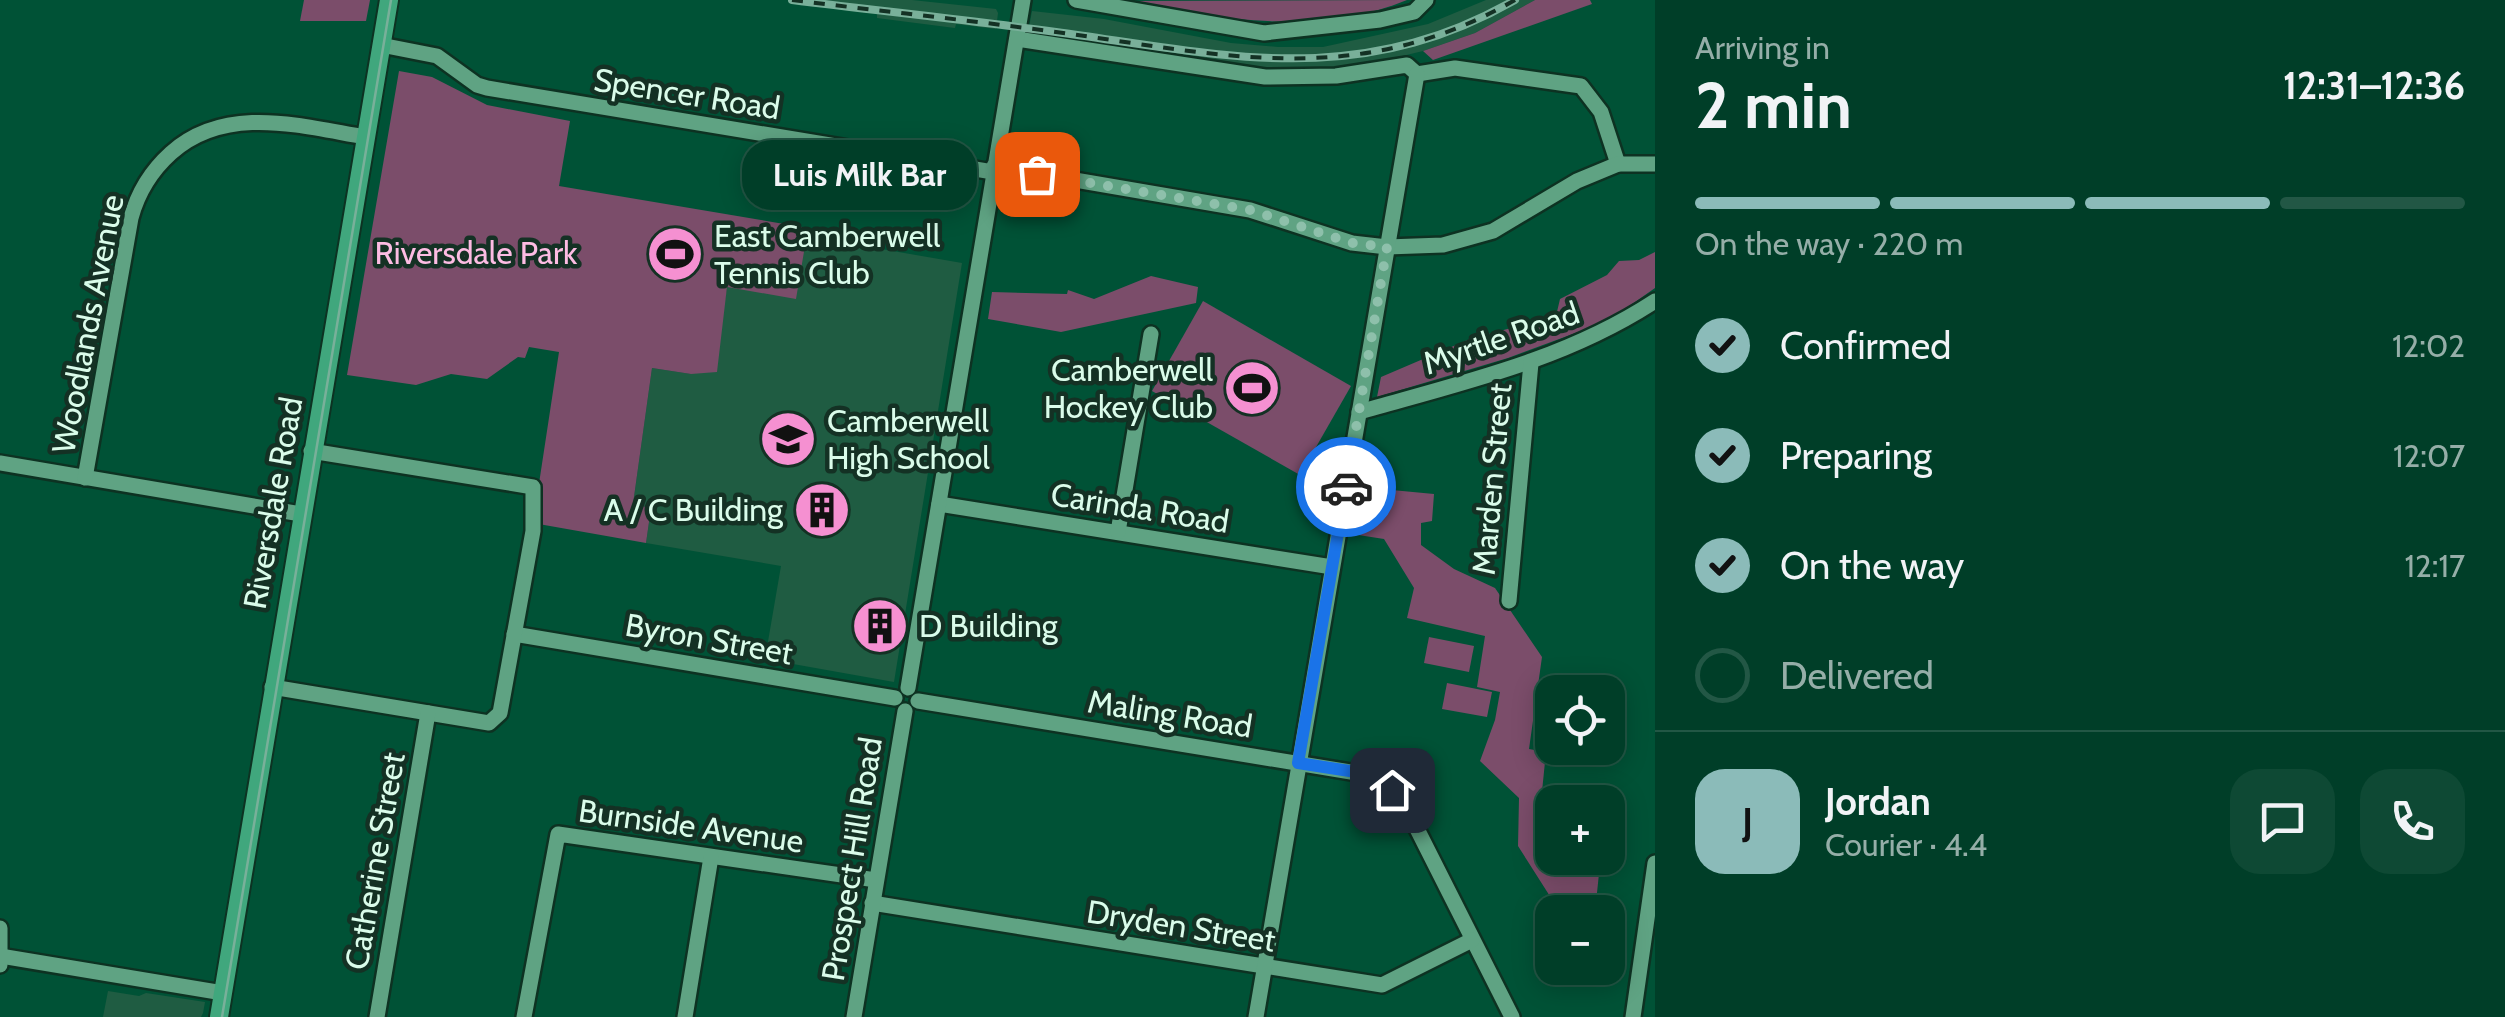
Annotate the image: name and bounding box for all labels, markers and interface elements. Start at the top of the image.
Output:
text: Arriving in [1695,28,1830,67]
street label: Spencer Road [591,60,783,127]
text: 12:31–12:36 [2283,62,2465,109]
text: 2 min [1695,65,1852,144]
pin [995,132,1080,217]
callout: Luis Milk Bar [742,139,977,209]
icon: bag [1010,147,1065,202]
text: Luis Milk Bar [773,155,946,194]
street label: Woodlands Avenue [43,191,132,456]
place label: East Camberwell Tennis Club [714,216,941,292]
sports icon: East Camberwell Tennis Club [645,224,705,284]
text: On the way · 220 m [1695,224,1963,263]
park label: Riversdale Park [375,233,578,272]
street label: Myrtle Road [1418,293,1584,382]
icon: check [1695,318,1750,373]
text: Confirmed [1780,322,1951,369]
text: 12:02 [2392,326,2465,365]
place label: Camberwell Hockey Club [1044,350,1213,426]
sports icon: Camberwell Hockey Club [1222,358,1282,418]
street label: Marden Street [1464,381,1519,576]
street label: Riversdale Road [235,394,310,612]
place label: Camberwell High School [827,401,990,477]
school or university icon: Camberwell High School [758,409,818,469]
icon: check [1695,428,1750,483]
text: Preparing [1780,432,1932,479]
text: 12:07 [2393,436,2465,475]
courier [1296,437,1396,537]
icon: car [1319,460,1374,515]
street label: Carinda Road [1048,474,1232,541]
building icon: A / C Building [792,480,852,540]
place label: A / C Building [603,490,784,529]
icon: check [1695,538,1750,593]
text: On the way [1780,542,1964,589]
text: 12:17 [2405,546,2465,585]
building icon: D Building [850,596,910,656]
street label: Byron Street [622,605,796,672]
place label: D Building [919,606,1059,645]
text: Delivered [1780,652,1934,699]
map controls [1535,675,1625,985]
button: locate [1535,675,1625,765]
street label: Maling Road [1085,681,1255,746]
street label: Prospect Hill Road [813,734,890,984]
pin [1350,748,1435,833]
street label: Catherine Street [336,749,413,973]
icon: home [1365,763,1420,818]
button: chat [2230,769,2335,874]
button: phone [2360,769,2465,874]
text: Jordan [1825,778,1931,825]
button: + [1535,785,1625,875]
street label: Burnside Avenue [576,790,806,861]
text: J [1742,798,1753,845]
text: Courier · 4.4 [1825,825,1987,864]
street label: Dryden Street [1084,891,1278,960]
button: − [1535,895,1625,985]

